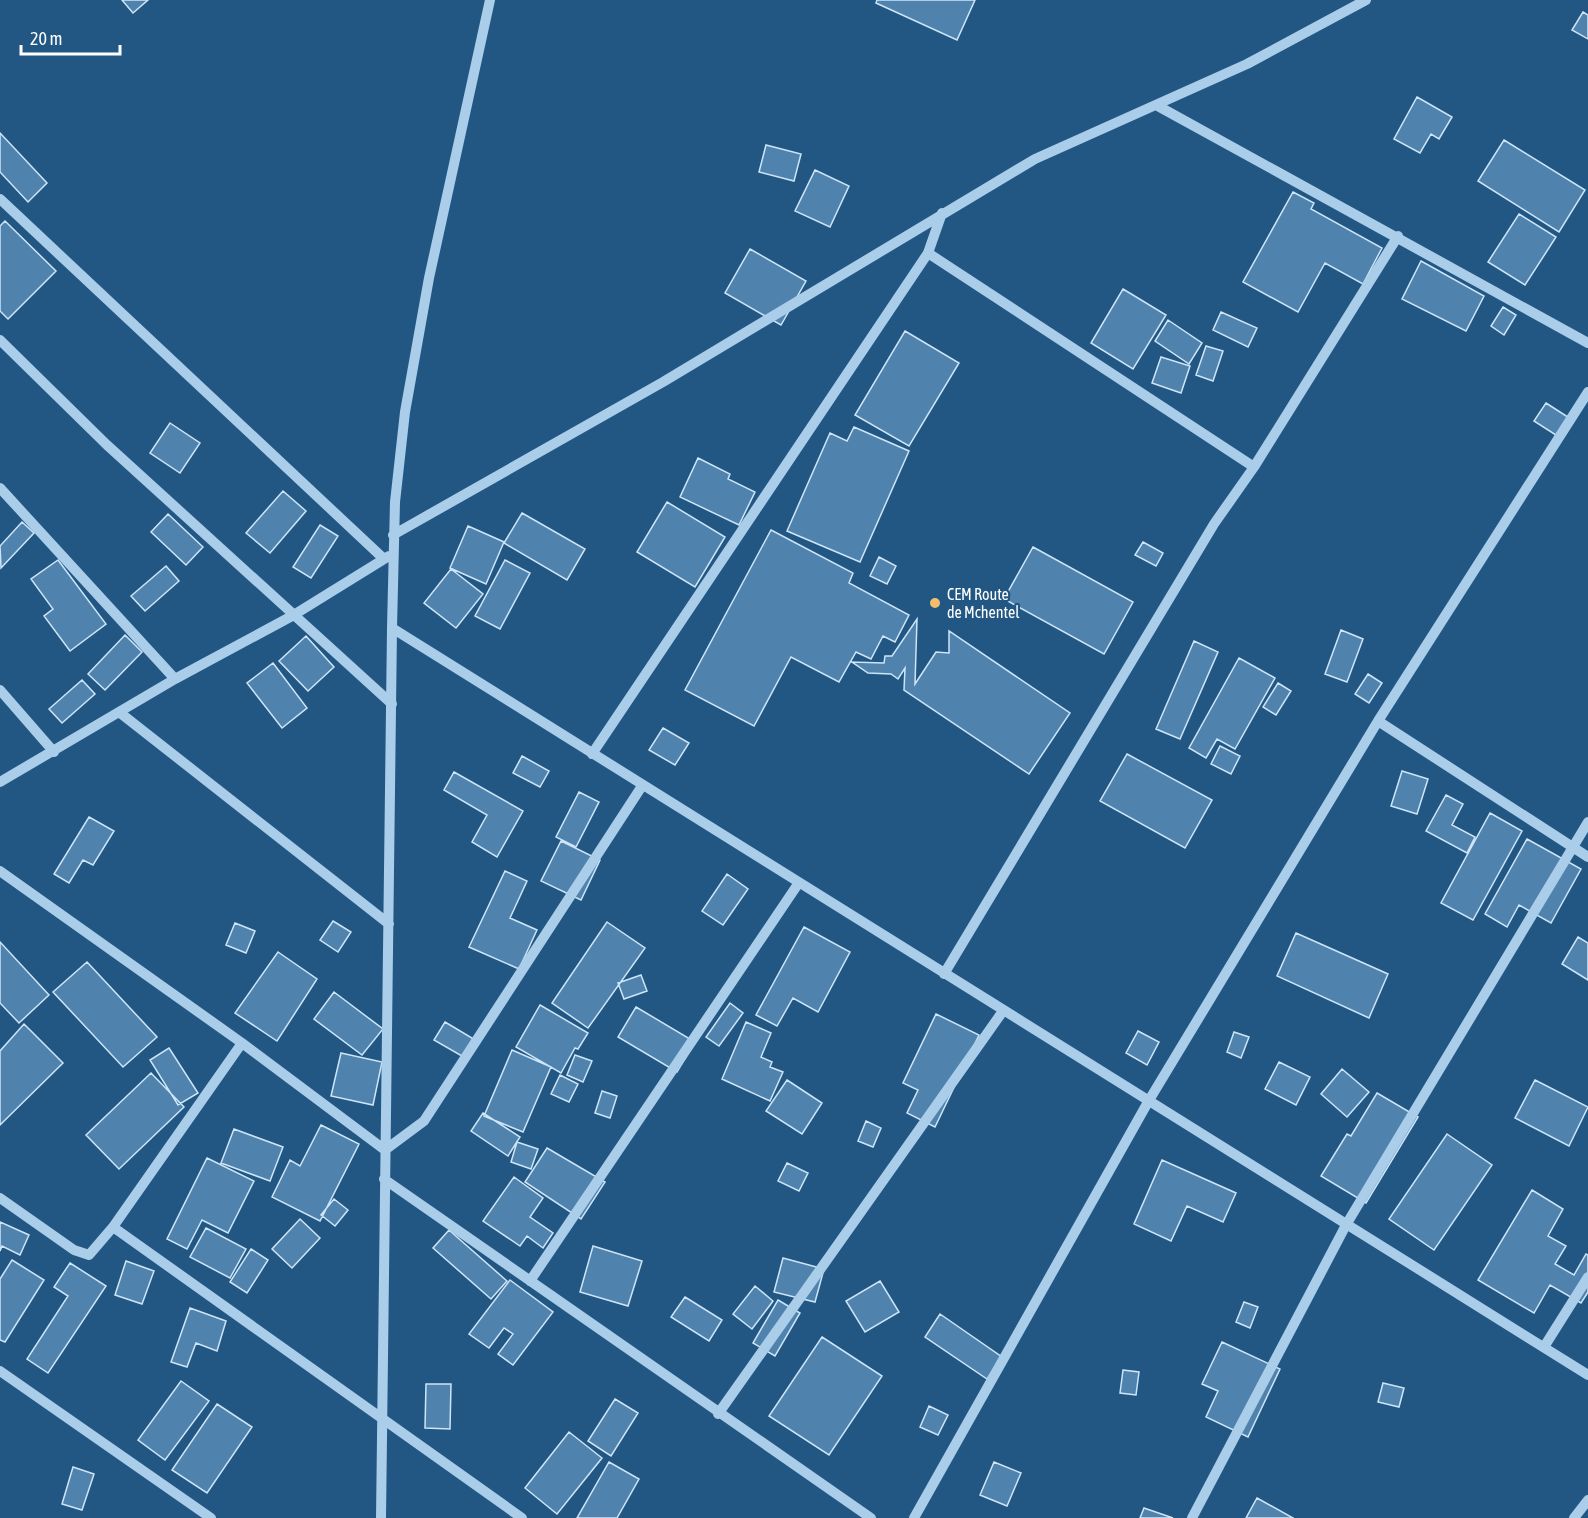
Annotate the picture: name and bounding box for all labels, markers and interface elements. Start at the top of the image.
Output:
scale bar [21,18,120,56]
text: 20 m [30,28,62,49]
place label: CEM Route de Mchentel [947,585,1020,621]
marker: CEM Route de Mchentel [928,596,942,610]

